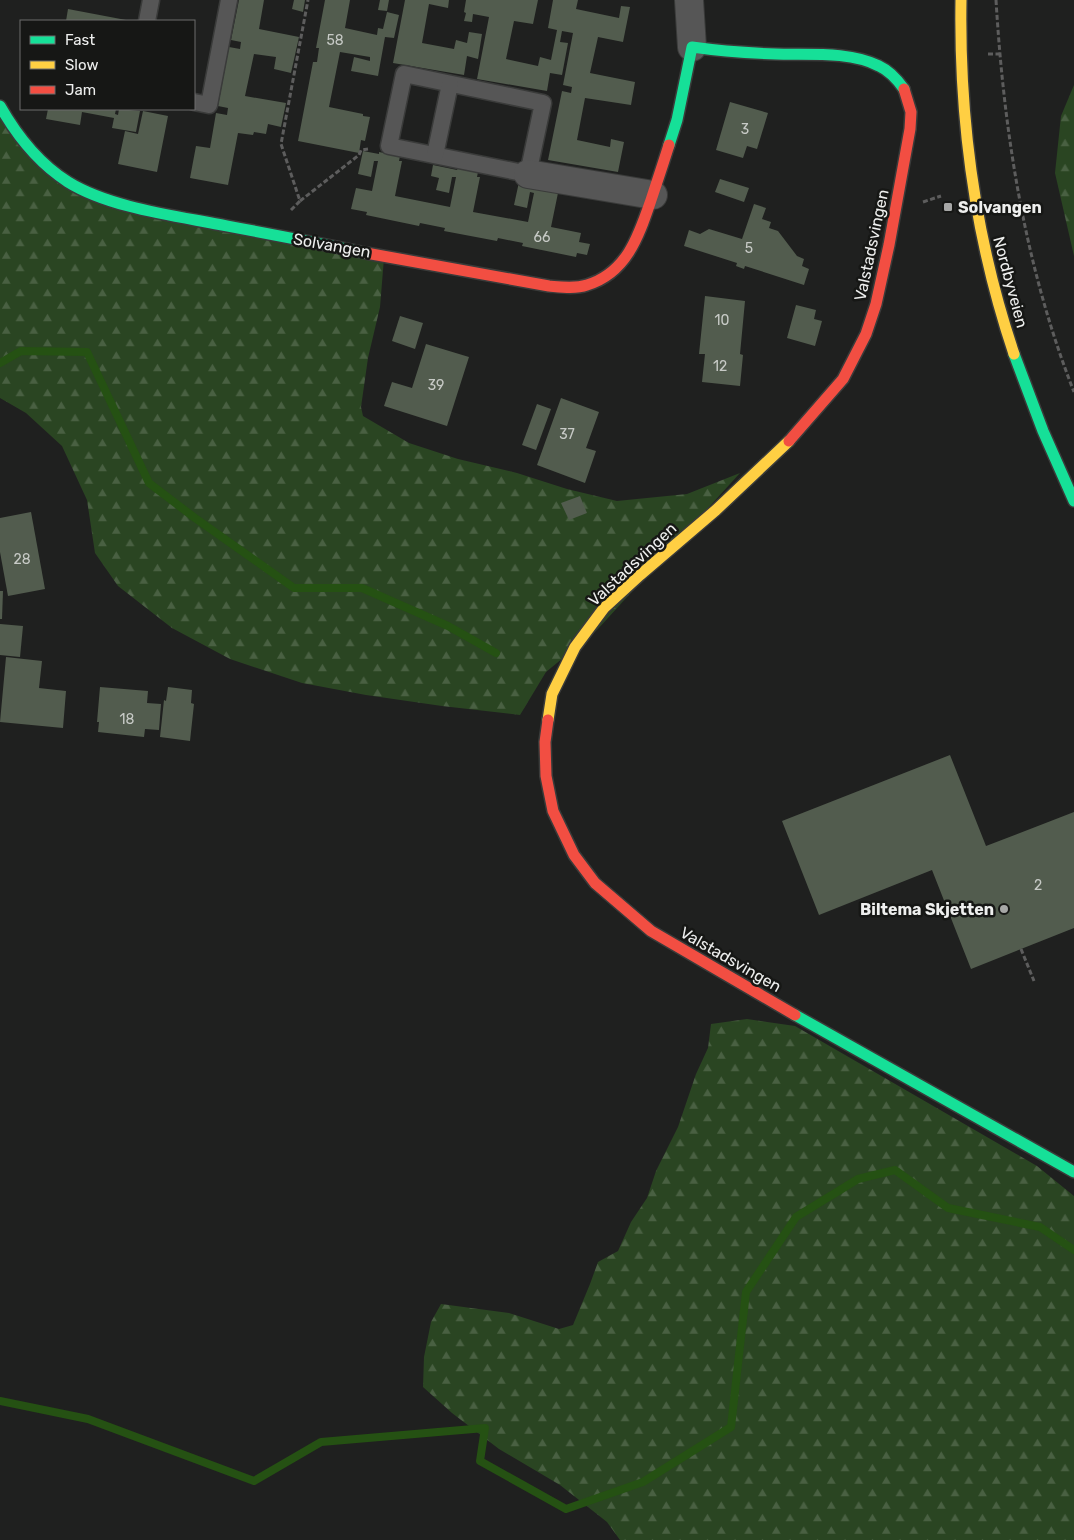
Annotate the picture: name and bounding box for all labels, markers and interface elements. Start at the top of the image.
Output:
legend [20,20,195,110]
text: Fast [65,31,95,49]
house number: 58 [326,32,344,49]
text: Slow [65,56,98,74]
text: Jam [65,81,96,99]
house number: 3 [741,121,749,138]
street label: Valstadsvingen [850,188,893,303]
place label: Solvangen [958,198,1042,217]
marker: Solvangen [942,201,954,213]
street label: Solvangen [292,229,372,262]
house number: 66 [534,229,550,246]
street label: Nordbyveien [989,234,1032,330]
house number: 5 [745,240,753,257]
house number: 10 [715,312,730,329]
house number: 12 [713,358,727,375]
house number: 39 [428,377,444,394]
house number: 37 [559,426,575,443]
street label: Valstadsvingen [584,519,680,610]
house number: 28 [13,551,31,568]
house number: 18 [120,711,135,728]
house number: 2 [1034,877,1042,894]
place label: Biltema Skjetten [860,900,994,919]
marker: Biltema Skjetten [998,903,1010,915]
street label: Valstadsvingen [677,923,785,996]

